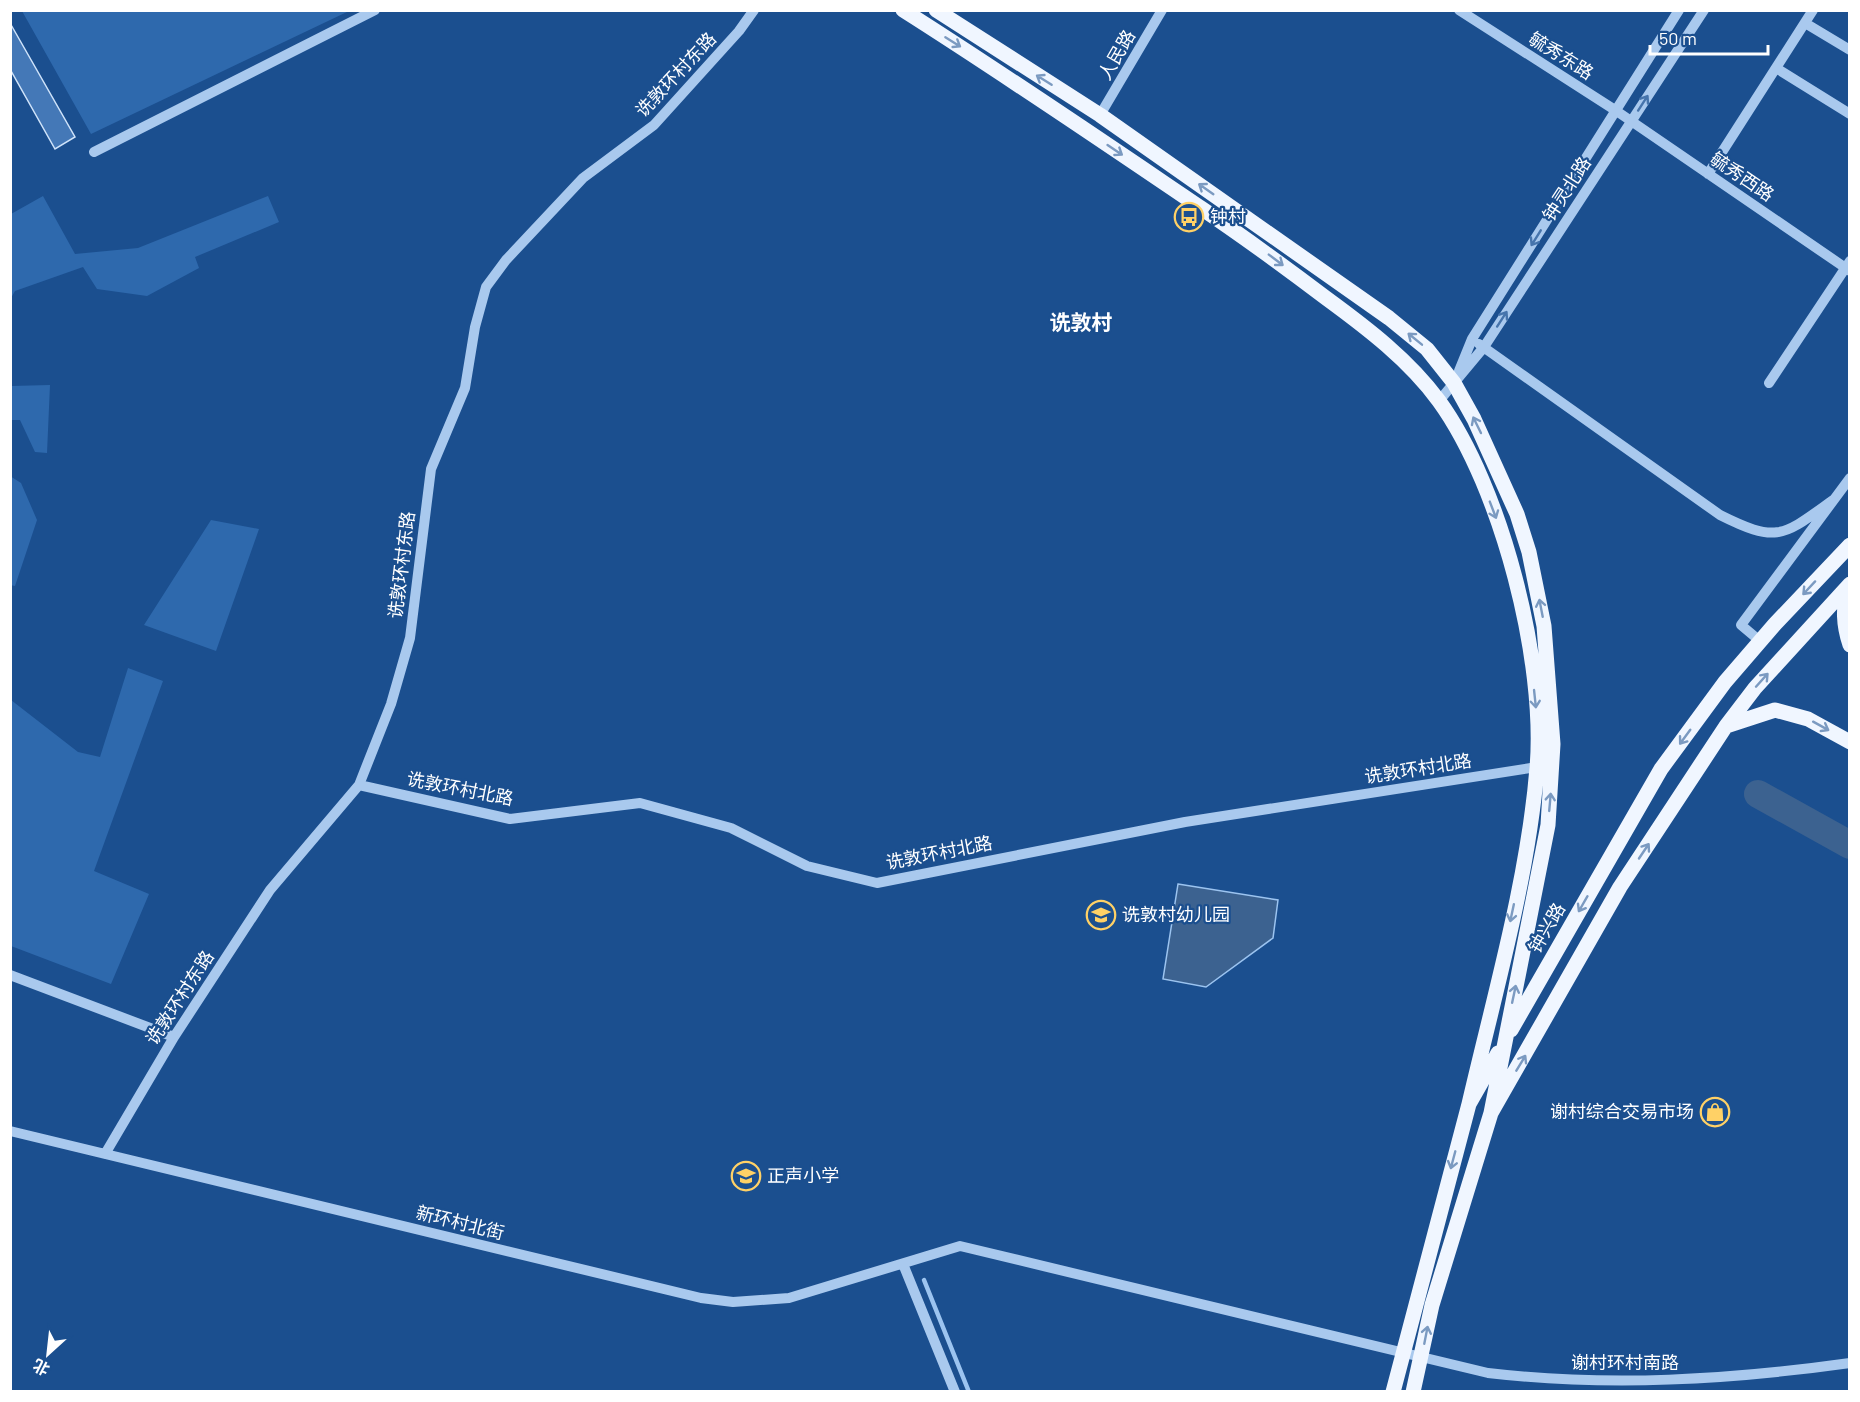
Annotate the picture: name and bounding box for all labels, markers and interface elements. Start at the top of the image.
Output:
scale bar [1650,18,1768,56]
street label: 人民路 [1093,26,1139,83]
street label: 诜敦环村东路 [630,27,720,121]
street label: 毓秀东路 [1525,27,1598,84]
text: 50 m [1659,27,1697,49]
one-way arrow [944,36,961,48]
one-way arrow [1036,74,1053,86]
one-way arrow [1638,95,1650,112]
one-way arrow [1106,144,1123,156]
street label: 毓秀西路 [1707,147,1779,205]
street label: 钟灵北路 [1537,152,1595,225]
one-way arrow [1198,183,1214,195]
bus stop icon: 钟村 [1173,201,1205,233]
place label: 钟村 [1210,205,1246,227]
one-way arrow [1529,229,1542,246]
one-way arrow [1268,253,1284,266]
district label: 诜敦村 [1050,309,1113,334]
one-way arrow [1496,311,1508,328]
one-way arrow [1408,333,1424,346]
one-way arrow [1470,417,1482,435]
one-way arrow [1488,500,1499,519]
street label: 诜敦环村东路 [384,510,419,620]
one-way arrow [1802,580,1817,595]
one-way arrow [1535,599,1546,619]
one-way arrow [1755,673,1769,688]
one-way arrow [1530,689,1541,709]
one-way arrow [1812,720,1829,732]
one-way arrow [1679,729,1691,745]
street label: 诜敦环村北路 [1363,749,1473,787]
street label: 诜敦环村北路 [405,767,515,809]
one-way arrow [1545,793,1556,813]
street label: 诜敦环村北路 [884,831,994,873]
one-way arrow [1638,844,1650,860]
one-way arrow [1577,895,1589,912]
school or university icon: 诜敦村幼儿园 [1085,899,1117,931]
street label: 钟兴路 [1523,899,1569,956]
place label: 诜敦村幼儿园 [1122,903,1230,925]
one-way arrow [1506,903,1517,922]
street label: 诜敦环村东路 [141,946,218,1049]
one-way arrow [1509,985,1520,1004]
one-way arrow [1515,1055,1527,1072]
shop icon: 谢村综合交易市场 [1699,1096,1731,1128]
place label: 谢村综合交易市场 [1550,1100,1694,1122]
one-way arrow [1446,1151,1458,1170]
school or university icon: 正声小学 [730,1160,762,1192]
place label: 正声小学 [767,1164,839,1186]
street label: 新环村北街 [414,1200,507,1244]
north arrow [18,1324,78,1384]
one-way arrow [1421,1325,1432,1345]
street label: 谢村环村南路 [1571,1351,1679,1373]
text: 北 [30,1356,52,1380]

